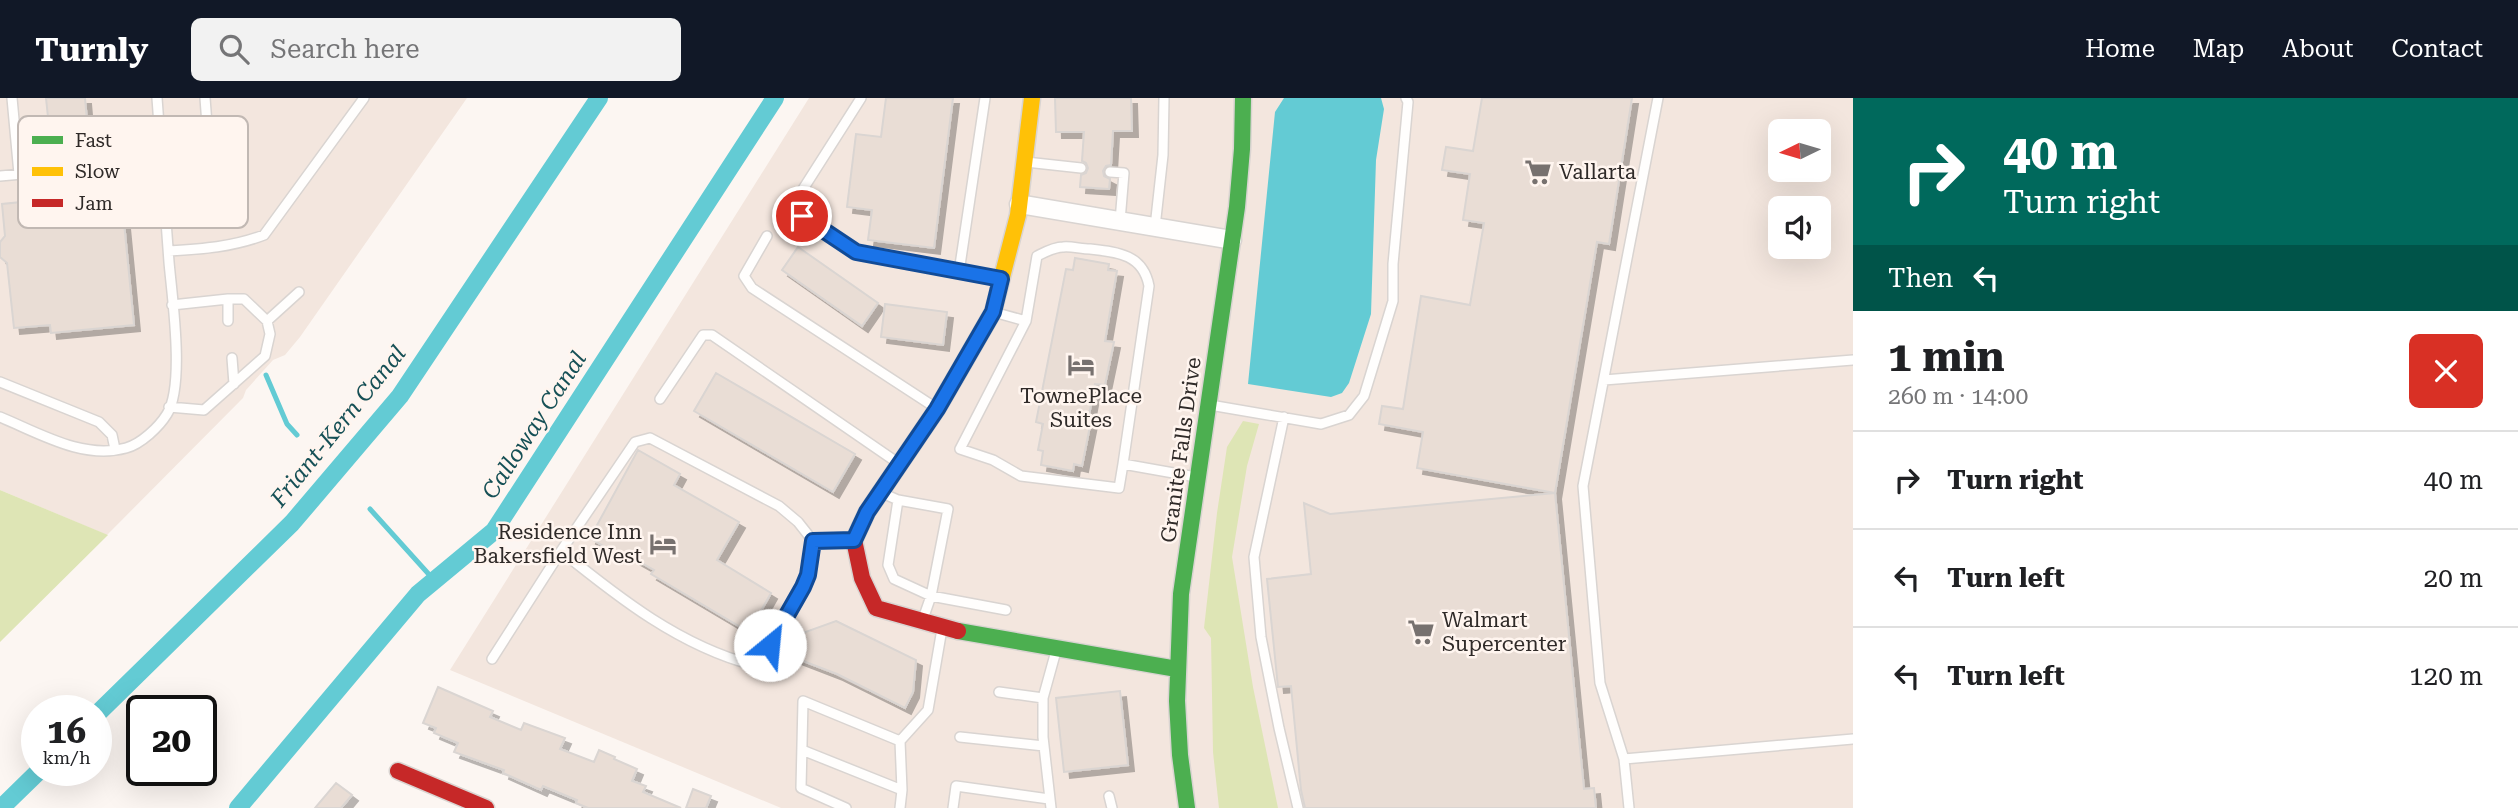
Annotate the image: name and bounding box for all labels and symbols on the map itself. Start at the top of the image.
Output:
legend [18,116,248,228]
north arrow [1768,119,1830,182]
text: Fast [75,129,112,152]
supermarket icon: Vallarta [1523,157,1553,187]
text: Slow [75,160,120,183]
place label: Vallarta [1559,160,1637,184]
pin [772,186,832,246]
text: Jam [75,192,113,215]
water label: Friant-Kern Canal [265,340,412,513]
water label: Calloway Canal [477,346,592,504]
hotel icon: TownePlace Suites [1066,350,1096,380]
street label: Granite Falls Drive [1156,356,1206,544]
place label: TownePlace Suites [1020,384,1142,432]
place label: Residence Inn Bakersfield West [474,520,642,568]
hotel icon: Residence Inn Bakersfield West [648,529,678,559]
position arrow [733,608,807,682]
place label: Walmart Supercenter [1442,608,1567,656]
supermarket icon: Walmart Supercenter [1406,617,1436,647]
speed limit sign: 20 [126,695,217,786]

